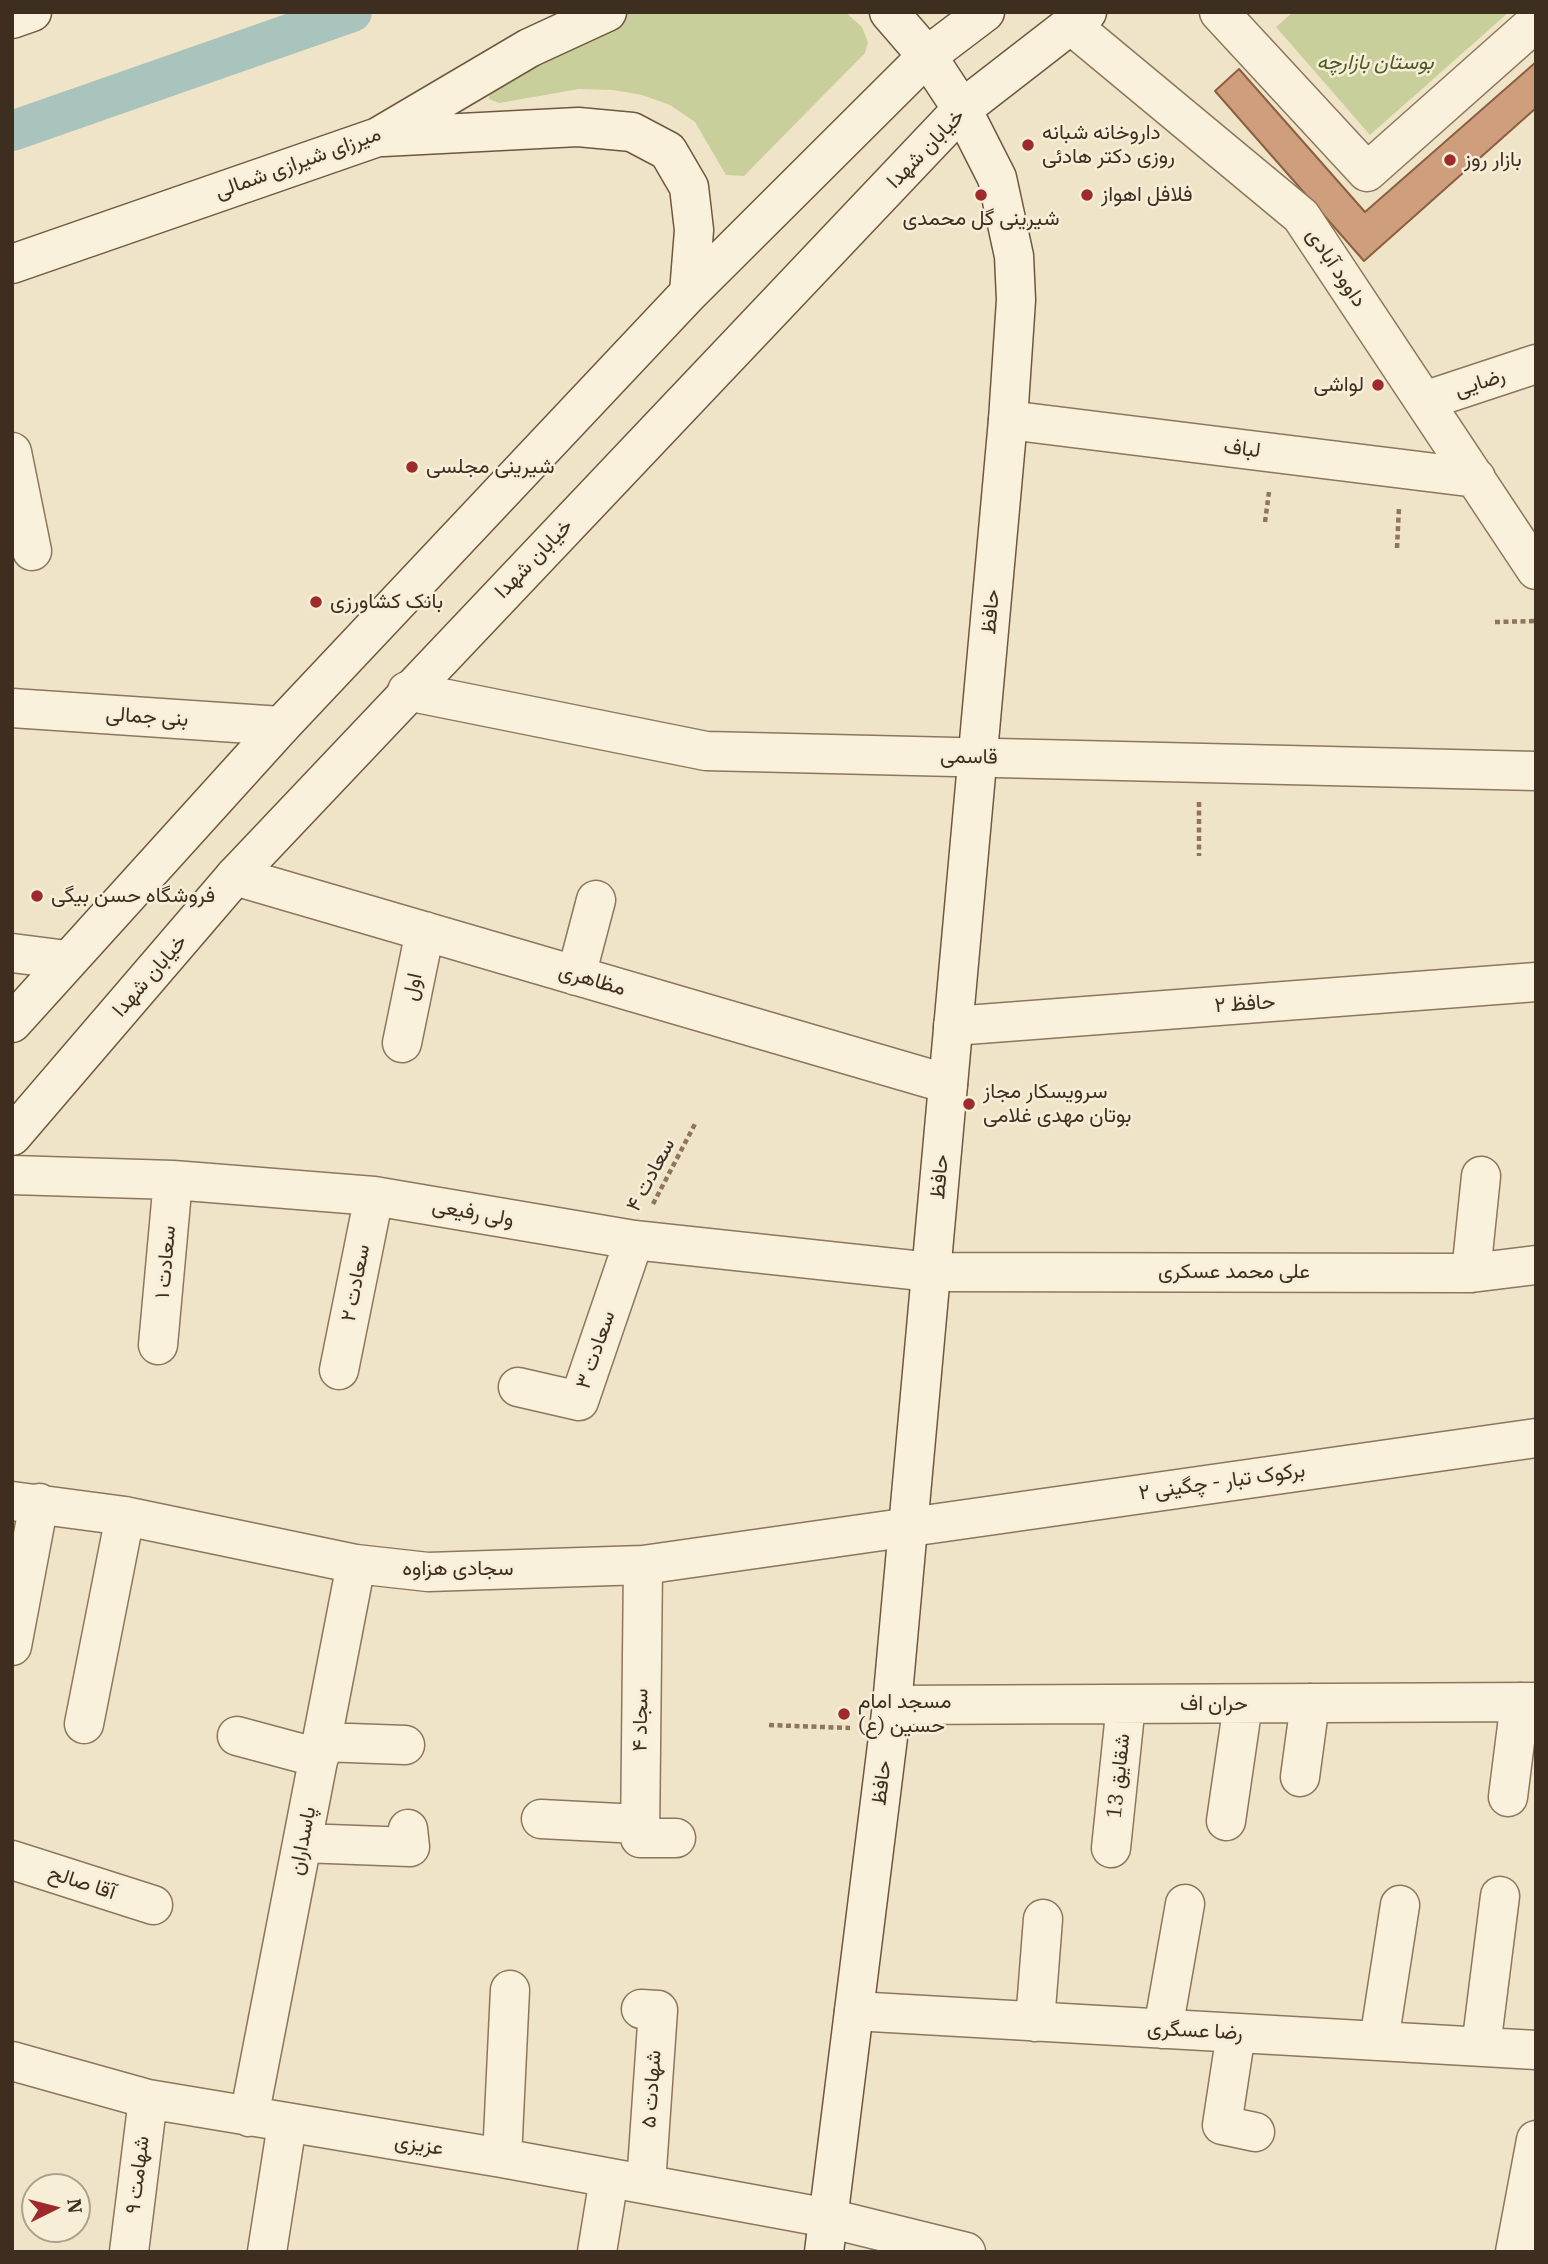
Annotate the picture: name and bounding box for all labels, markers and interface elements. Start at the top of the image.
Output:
park label: بوستان بازارچه [1316,50,1434,76]
street label: خیابان شهدا [882,104,970,194]
place label: داروخانه شبانه روزی دکتر هادئی [1042,120,1175,170]
street label: میرزای شیرازی شمالی [212,121,384,205]
marker: داروخانه شبانه روزی دکتر هادئی [1020,137,1036,153]
place label: بازار روز [1464,147,1522,173]
marker: بازار روز [1442,152,1458,168]
place label: فلافل اهواز [1101,182,1193,208]
marker: شیرینی گل محمدی [973,187,989,203]
marker: فلافل اهواز [1079,187,1095,203]
place label: شیرینی گل محمدی [903,206,1059,232]
street label: داوود آبادی [1300,224,1372,312]
street label: رضایی [1452,363,1508,403]
place label: لواشی [1314,372,1364,398]
marker: لواشی [1370,377,1386,393]
street label: لباف [1222,434,1262,464]
place label: شیرینی مجلسی [426,454,555,480]
marker: شیرینی مجلسی [404,459,420,475]
street label: خیابان شهدا [490,514,578,604]
street label: حافظ [976,588,1006,636]
place label: بانک کشاورزی [330,589,443,615]
marker: بانک کشاورزی [308,594,324,610]
street label: بنی جمالی [105,702,189,732]
street label: قاسمی [940,744,998,770]
place label: فروشگاه حسن بیگی [51,883,215,909]
marker: فروشگاه حسن بیگی [29,888,45,904]
street label: خیابان شهدا [107,930,193,1022]
street label: مظاهری [556,958,628,1002]
street label: اول [398,971,428,1003]
street label: حافظ ۲ [1214,989,1276,1019]
place label: سرویسکار مجاز بوتان مهدی غلامی [983,1079,1131,1129]
marker: سرویسکار مجاز بوتان مهدی غلامی [961,1096,977,1112]
street label: سعادت ۴ [621,1134,681,1216]
street label: حافظ [925,1153,955,1201]
street label: ولی رفیعی [430,1193,516,1233]
street label: سعادت ۱ [150,1224,182,1300]
street label: سعادت ۲ [336,1242,376,1324]
street label: علی محمد عسکری [1158,1259,1310,1285]
street label: سعادت ۳ [571,1308,621,1392]
street label: برکوک تبار - چگینی ۲ [1137,1458,1307,1506]
street label: سجادی هزاوه [402,1556,514,1582]
street label: سجاد ۴ [628,1688,654,1752]
place label: مسجد امام حسین (ع) [858,1689,951,1739]
street label: حران اف [1180,1691,1248,1717]
marker: مسجد امام حسین (ع) [836,1706,852,1722]
street label: شقایق 13 [1102,1732,1136,1820]
street label: حافظ [867,1759,897,1807]
street label: پاسداران [284,1804,322,1878]
street label: آقا صالح [45,1860,119,1906]
street label: رضا عسگری [1146,2016,1244,2046]
street label: شهادت ۵ [637,2049,667,2129]
street label: عزیزی [393,2129,445,2161]
street label: شهامت ۹ [121,2135,155,2215]
north arrow [21,2173,91,2243]
text: N [62,2197,88,2215]

